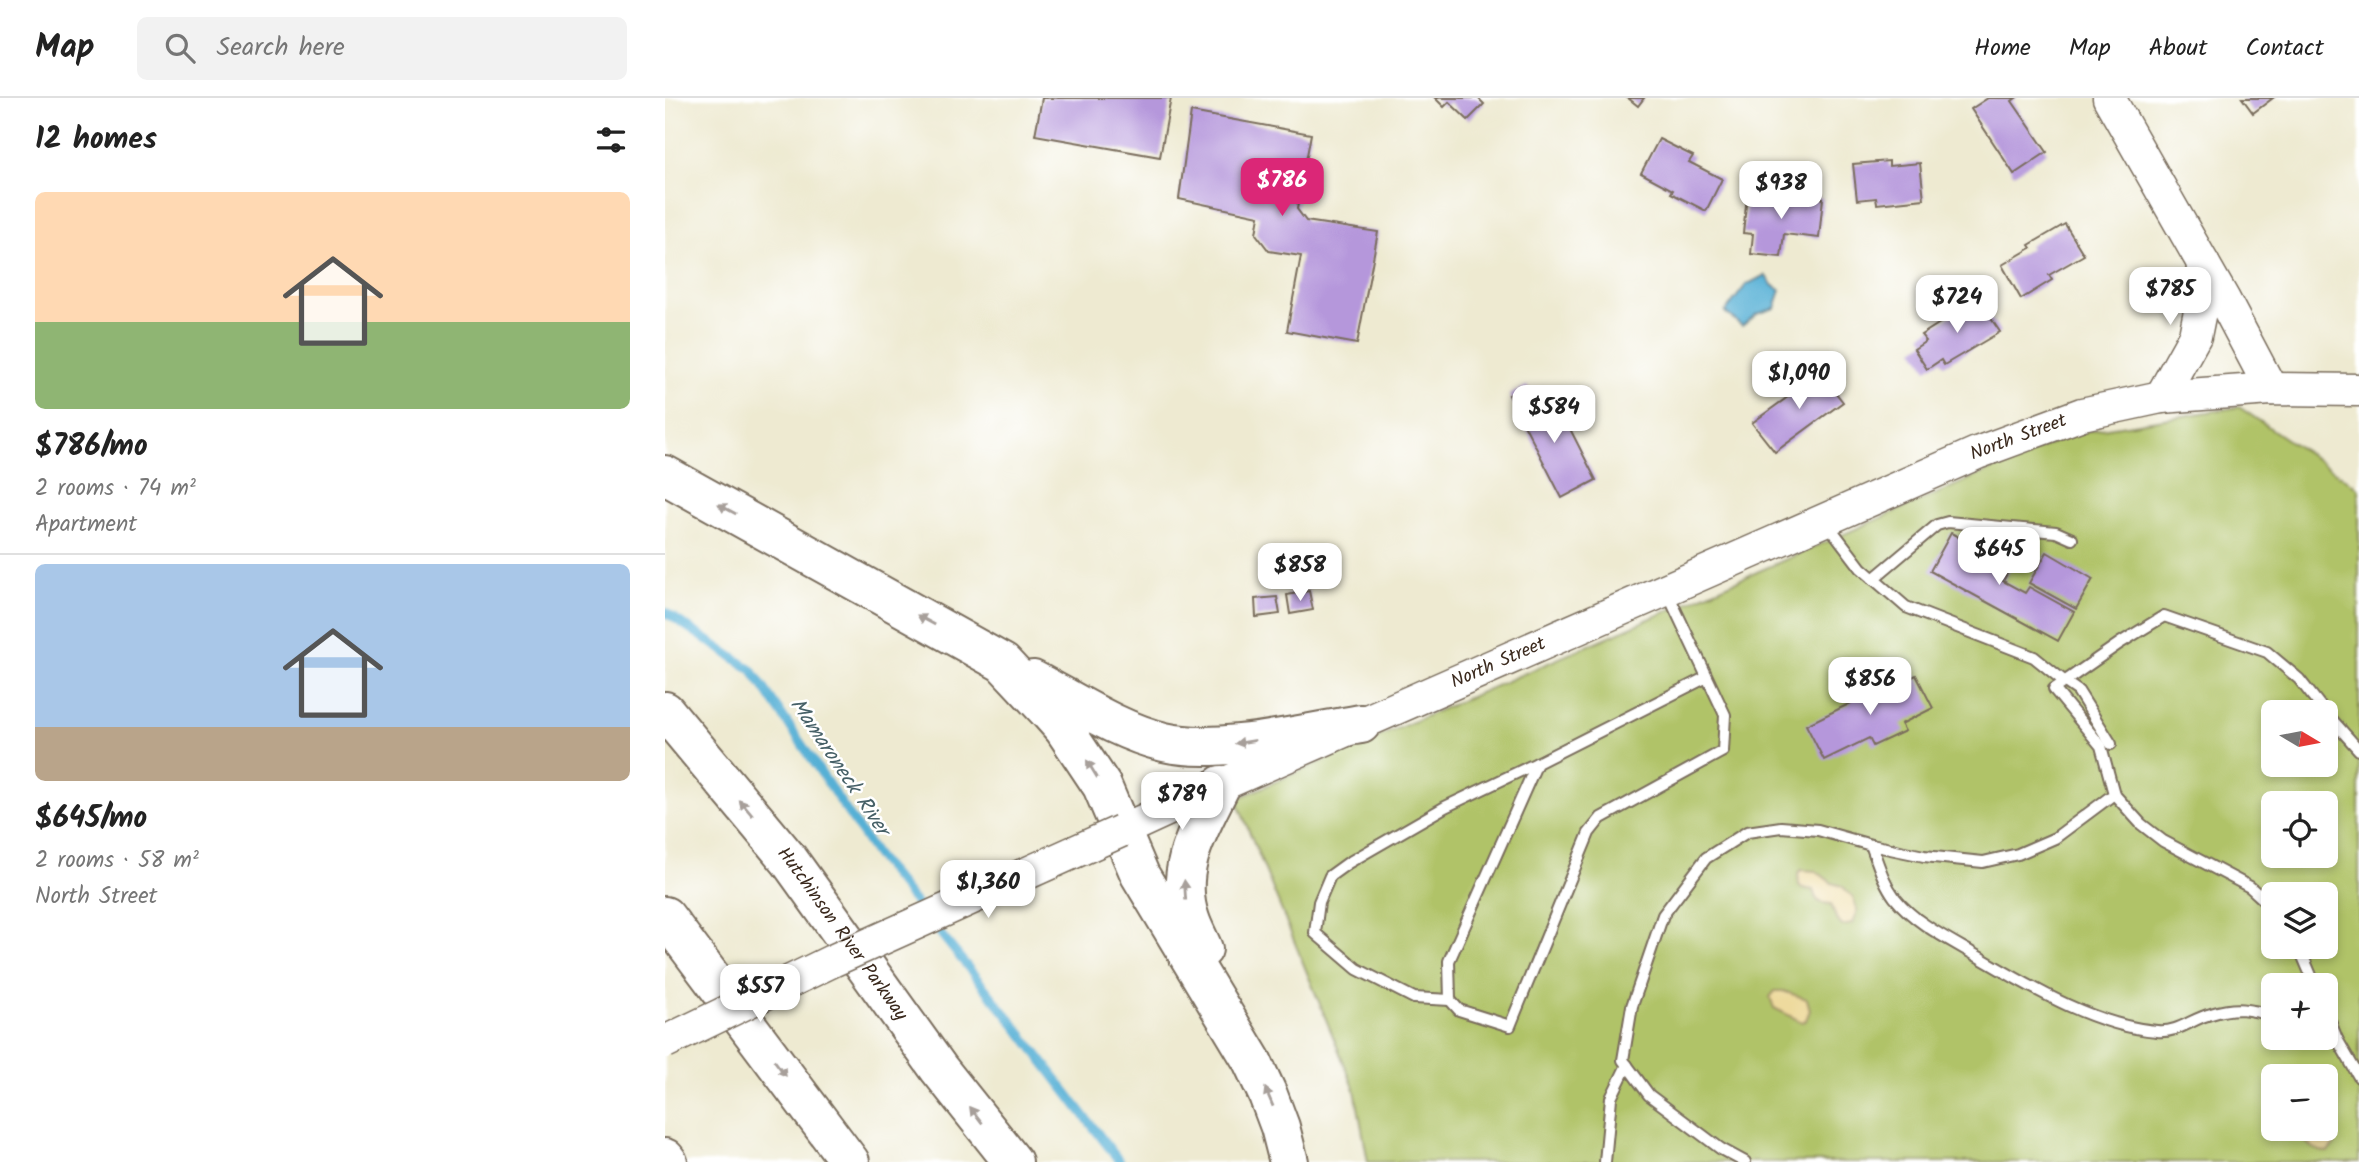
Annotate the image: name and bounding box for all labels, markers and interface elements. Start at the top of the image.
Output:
search box [137,17,627,80]
text: Map [35,22,95,75]
text: Search here [217,27,345,69]
icon: search [161,29,199,67]
text: Home [1974,29,2031,68]
text: Map [2069,29,2111,68]
text: About [2149,29,2207,68]
text: Contact [2245,29,2324,68]
text: 12 homes [35,116,157,164]
icon: filters [592,121,630,159]
pin: $786 [1241,158,1323,218]
pin: $938 [1740,162,1822,221]
text: $786 [1257,163,1307,199]
text: $938 [1755,166,1807,202]
icon: home [270,238,396,364]
pin: $785 [2129,268,2211,327]
text: $785 [2145,272,2195,308]
pin: $724 [1916,275,1998,335]
text: $724 [1932,280,1982,316]
pin: $1,090 [1742,352,1856,411]
text: $1,090 [1768,356,1830,392]
pin: $584 [1513,386,1595,445]
text: $584 [1528,390,1580,426]
street label: North Street [1966,406,2072,469]
text: $786/mo [35,423,148,471]
text: 2 rooms · 74 m² [35,471,196,507]
one-way arrow [717,503,737,515]
text: Apartment [35,507,137,543]
pin: $645 [1958,528,2040,587]
text: $645 [1974,532,2024,568]
pin: $858 [1259,544,1341,603]
text: $858 [1274,548,1326,584]
icon: home [270,610,396,736]
one-way arrow [916,614,935,626]
street label: North Street [1446,629,1551,697]
pin: $856 [1829,658,1911,717]
text: $856 [1844,662,1896,698]
water label: Mamaroneck River [781,691,900,846]
north arrow [2261,700,2338,777]
map controls [2261,700,2338,1141]
one-way arrow [1234,737,1256,748]
one-way arrow [1086,760,1099,779]
pin: $789 [1141,772,1223,832]
text: $789 [1157,777,1207,813]
button: locate [2261,791,2338,868]
text: $645/mo [35,795,147,843]
one-way arrow [738,799,753,817]
street label: Hutchinson River Parkway [769,840,916,1028]
text: 2 rooms · 58 m² [35,843,199,879]
pin: $1,360 [931,860,1045,920]
text: $1,360 [956,865,1020,901]
text: North Street [35,879,157,915]
one-way arrow [1179,879,1190,901]
button: layers [2261,882,2338,959]
pin: $557 [719,964,801,1024]
text: $557 [736,969,784,1005]
button: + [2261,973,2338,1050]
one-way arrow [772,1059,787,1077]
button: − [2261,1064,2338,1141]
one-way arrow [1263,1086,1274,1107]
one-way arrow [969,1107,984,1124]

